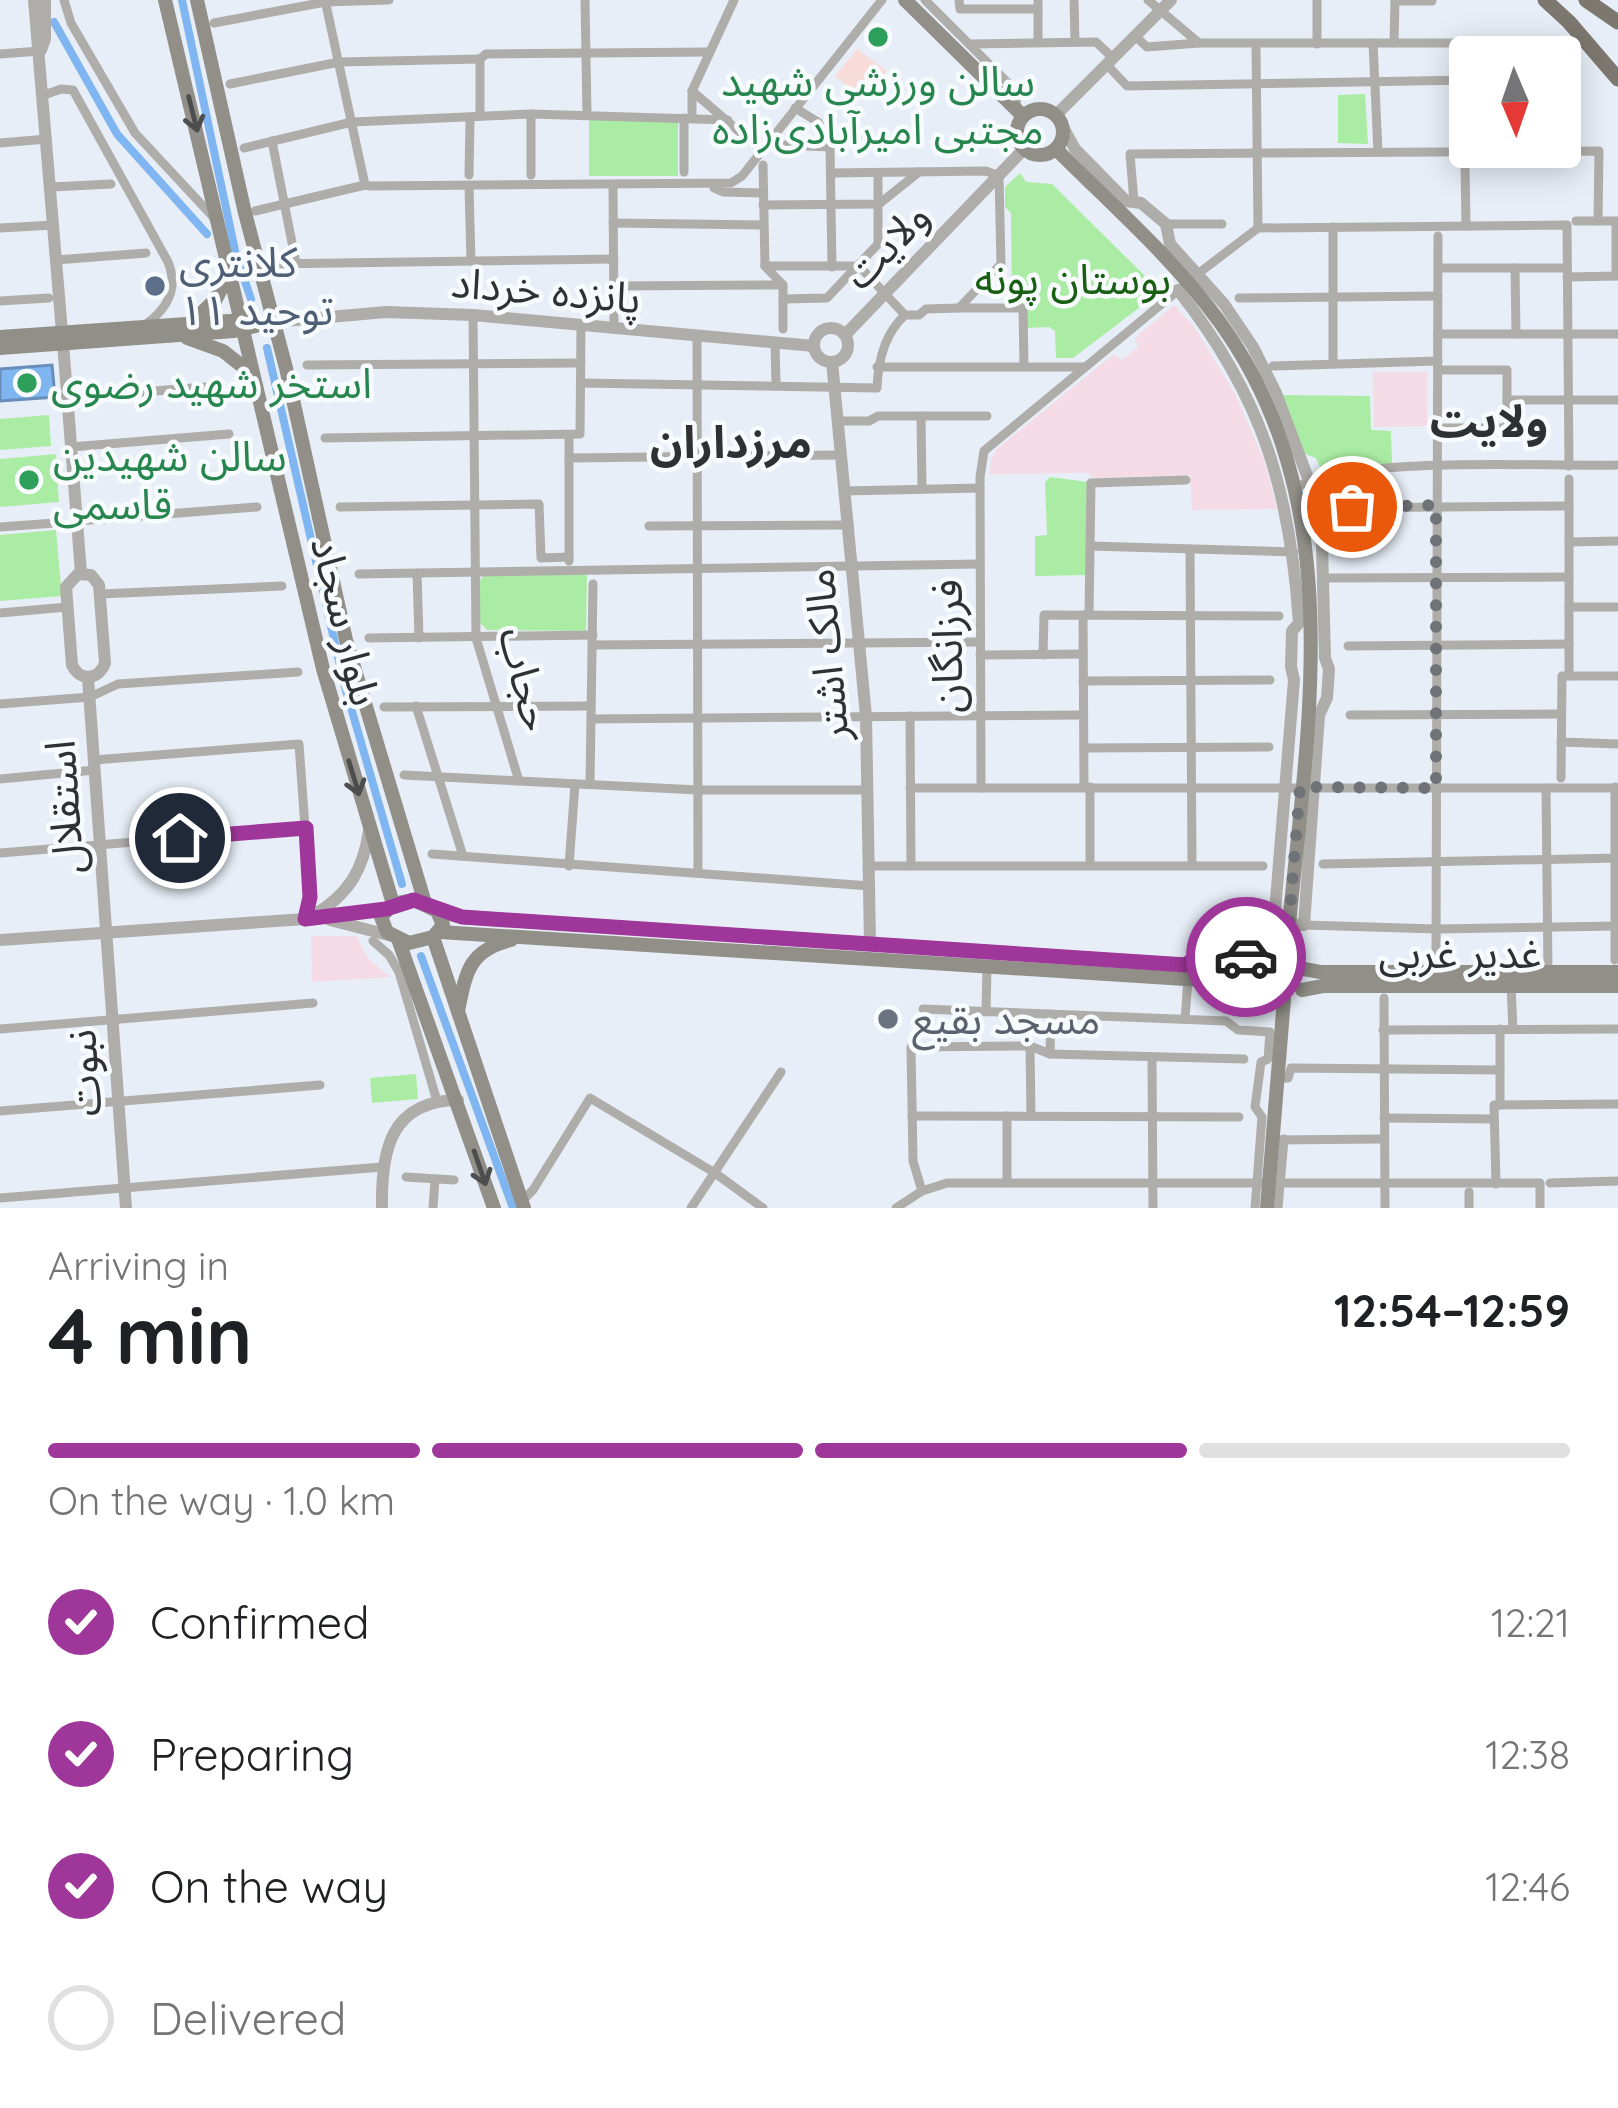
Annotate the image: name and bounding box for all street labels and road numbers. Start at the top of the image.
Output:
street label: ولایت [831,190,940,300]
street label: پانزده خرداد [449,255,643,326]
street label: بلوار سجاد [300,531,393,711]
street label: مالک اشتر [792,567,860,745]
street label: فرزانگان [920,579,973,713]
street label: حجاب [488,621,565,736]
street label: استقلال [32,738,95,876]
street label: غدیر غربی [1379,926,1541,979]
street label: نبوت [53,1028,112,1118]

